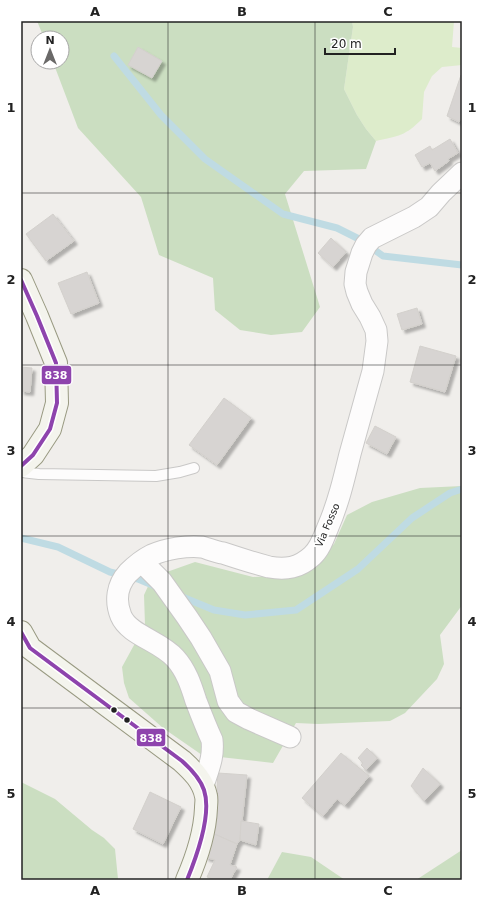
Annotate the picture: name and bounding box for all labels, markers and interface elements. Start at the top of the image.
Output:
text: A [90,4,100,19]
text: B [237,4,247,19]
text: C [383,4,393,19]
north arrow [30,30,70,70]
scale bar [325,30,395,56]
text: N [45,34,55,47]
text: 20 m [331,37,362,51]
text: 1 [6,100,16,115]
text: 1 [467,100,477,115]
text: 2 [6,272,16,287]
text: 2 [467,272,477,287]
line badge: 838 [41,365,72,385]
text: 838 [45,369,67,382]
text: 3 [6,443,16,458]
text: 3 [467,443,477,458]
street label: Via Fosso [313,502,342,549]
text: 4 [6,614,16,629]
text: 4 [467,614,477,629]
unlabelled marker [109,705,119,715]
unlabelled marker [122,715,132,725]
line badge: 838 [136,728,166,747]
text: 838 [140,732,162,745]
text: 5 [6,786,16,801]
text: 5 [467,786,477,801]
text: A [90,883,100,898]
text: B [237,883,247,898]
text: C [383,883,393,898]

